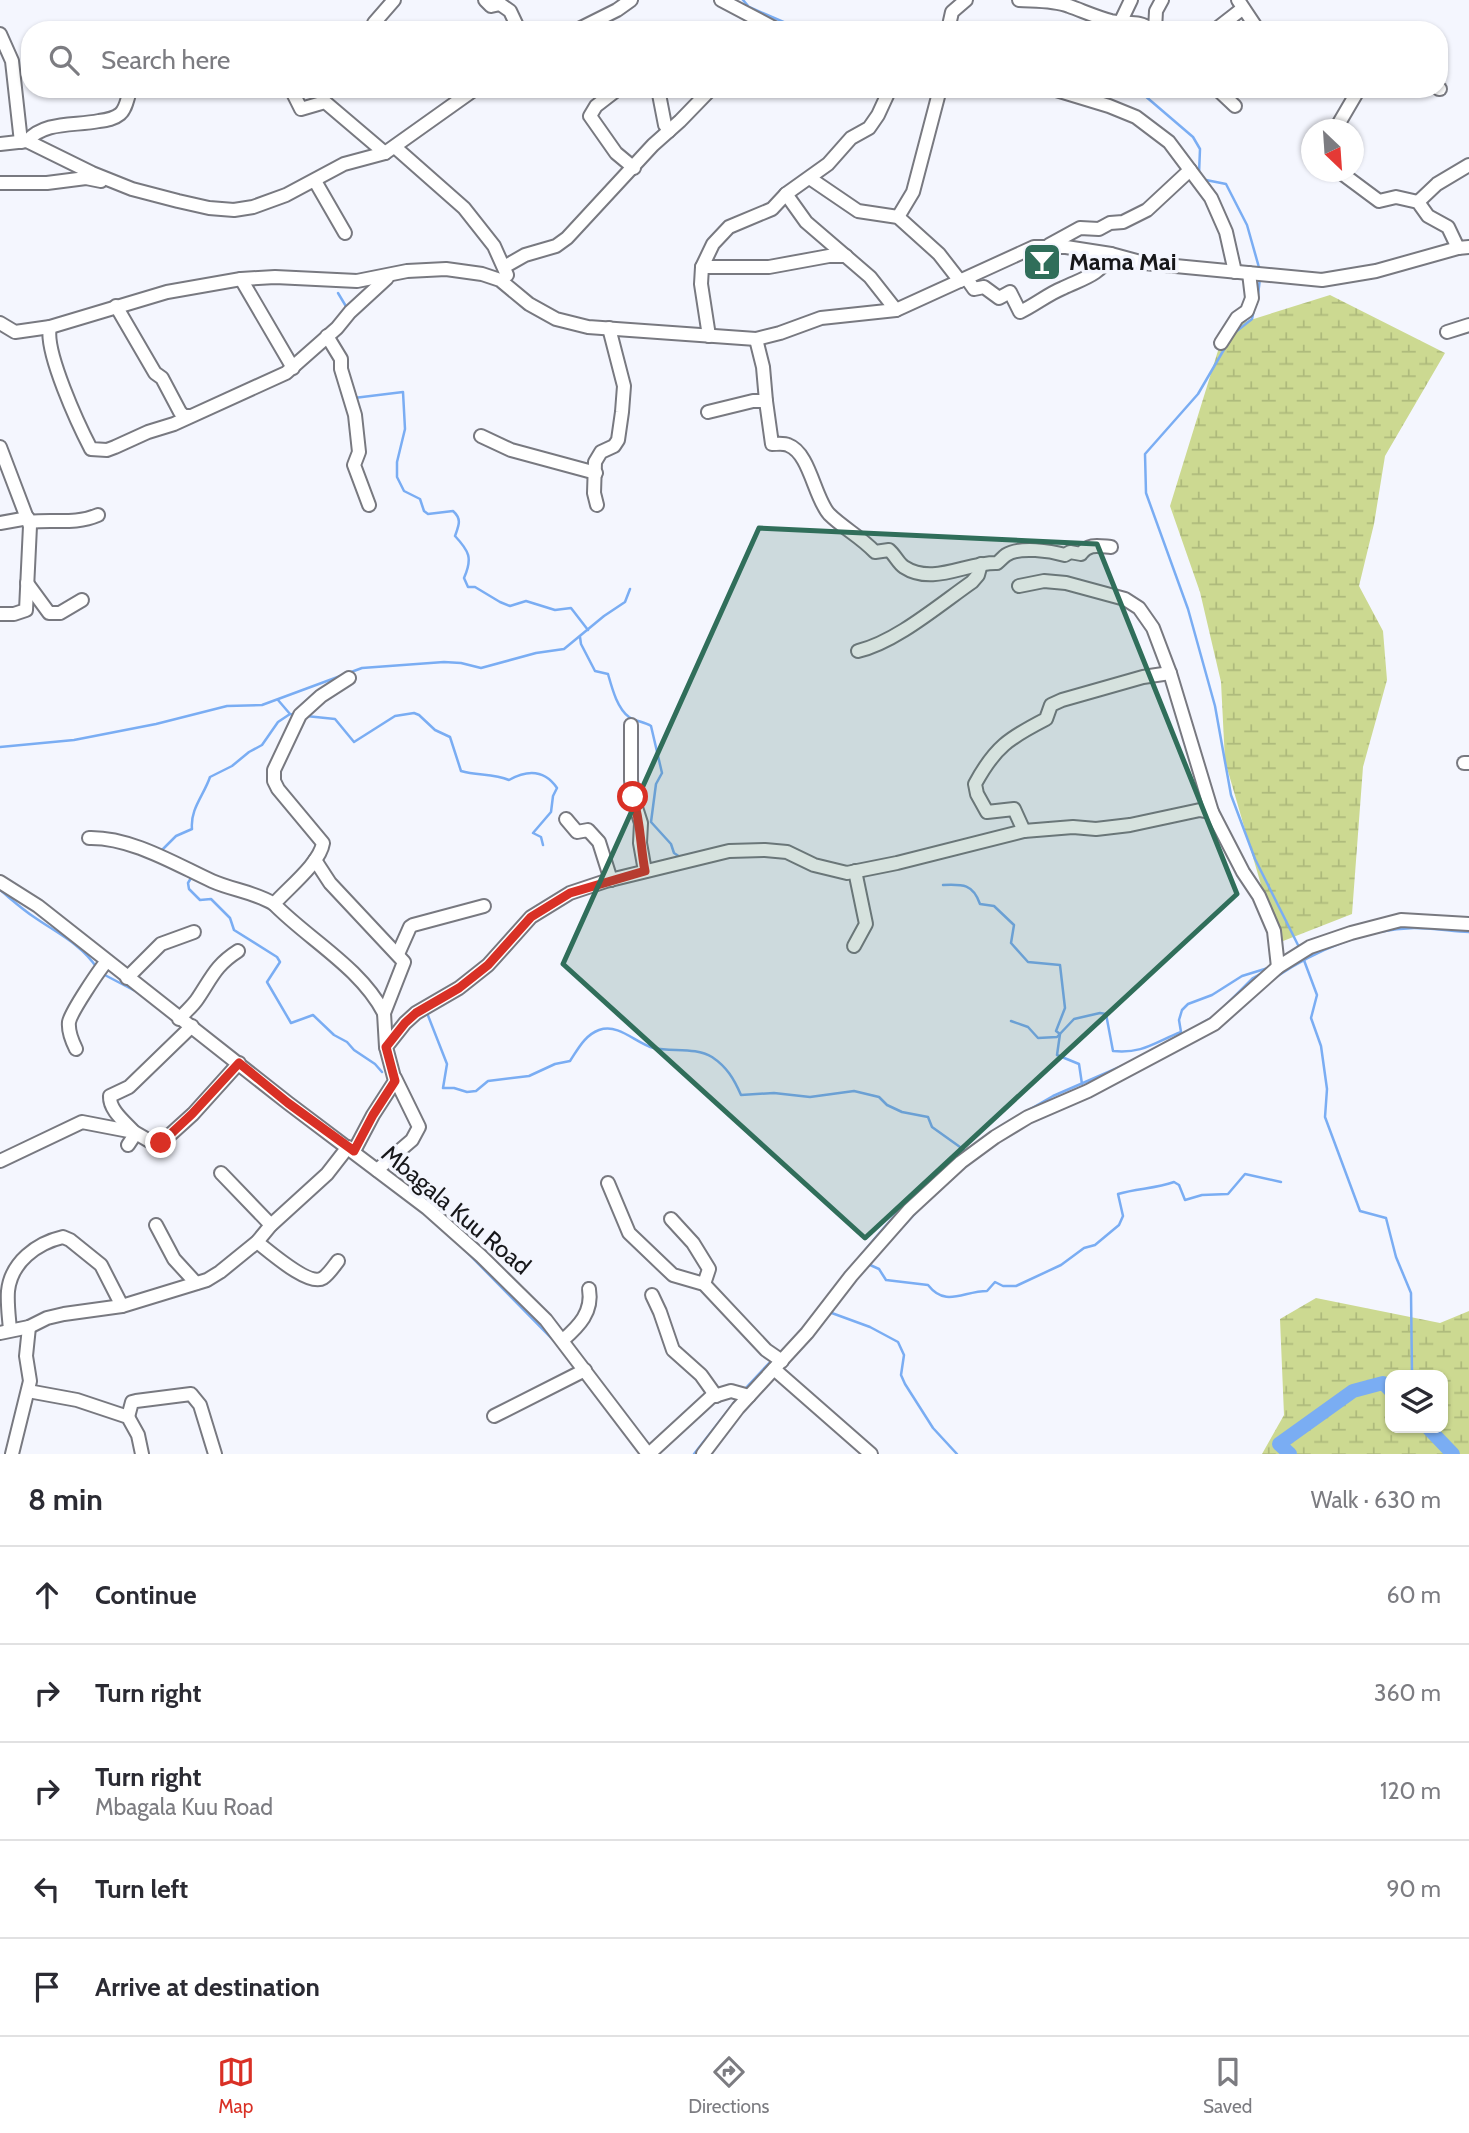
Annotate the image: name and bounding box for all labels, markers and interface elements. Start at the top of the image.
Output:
search box [21,21,1448,98]
icon: search [45,41,83,79]
text: Search here [101,44,230,76]
north arrow [1301,119,1364,182]
bar icon: Mama Mai [1021,241,1063,283]
place label: Mama Mai [1069,247,1177,276]
route start [617,781,648,812]
route end [145,1127,176,1158]
street label: Mbagala Kuu Road [376,1139,537,1280]
map controls [1385,1370,1448,1433]
button: layers [1385,1370,1448,1433]
text: 8 min [28,1481,103,1518]
text: Walk · 630 m [1311,1486,1441,1514]
icon: ahead [28,1576,66,1614]
text: Continue [95,1579,197,1611]
text: 60 m [1387,1581,1441,1609]
icon: right [28,1674,66,1712]
text: Turn right [95,1677,201,1709]
text: 360 m [1374,1679,1441,1707]
text: Turn right [95,1761,201,1793]
icon: right [28,1772,66,1810]
text: 120 m [1380,1777,1441,1805]
text: Mbagala Kuu Road [95,1793,273,1821]
icon: left [28,1870,66,1908]
text: Turn left [95,1873,188,1905]
text: 90 m [1387,1875,1441,1903]
icon: arrive [28,1968,66,2006]
text: Arrive at destination [95,1971,320,2003]
tab: Map [217,2053,255,2118]
tab: Directions [688,2053,769,2118]
tab: Saved [1203,2053,1252,2118]

